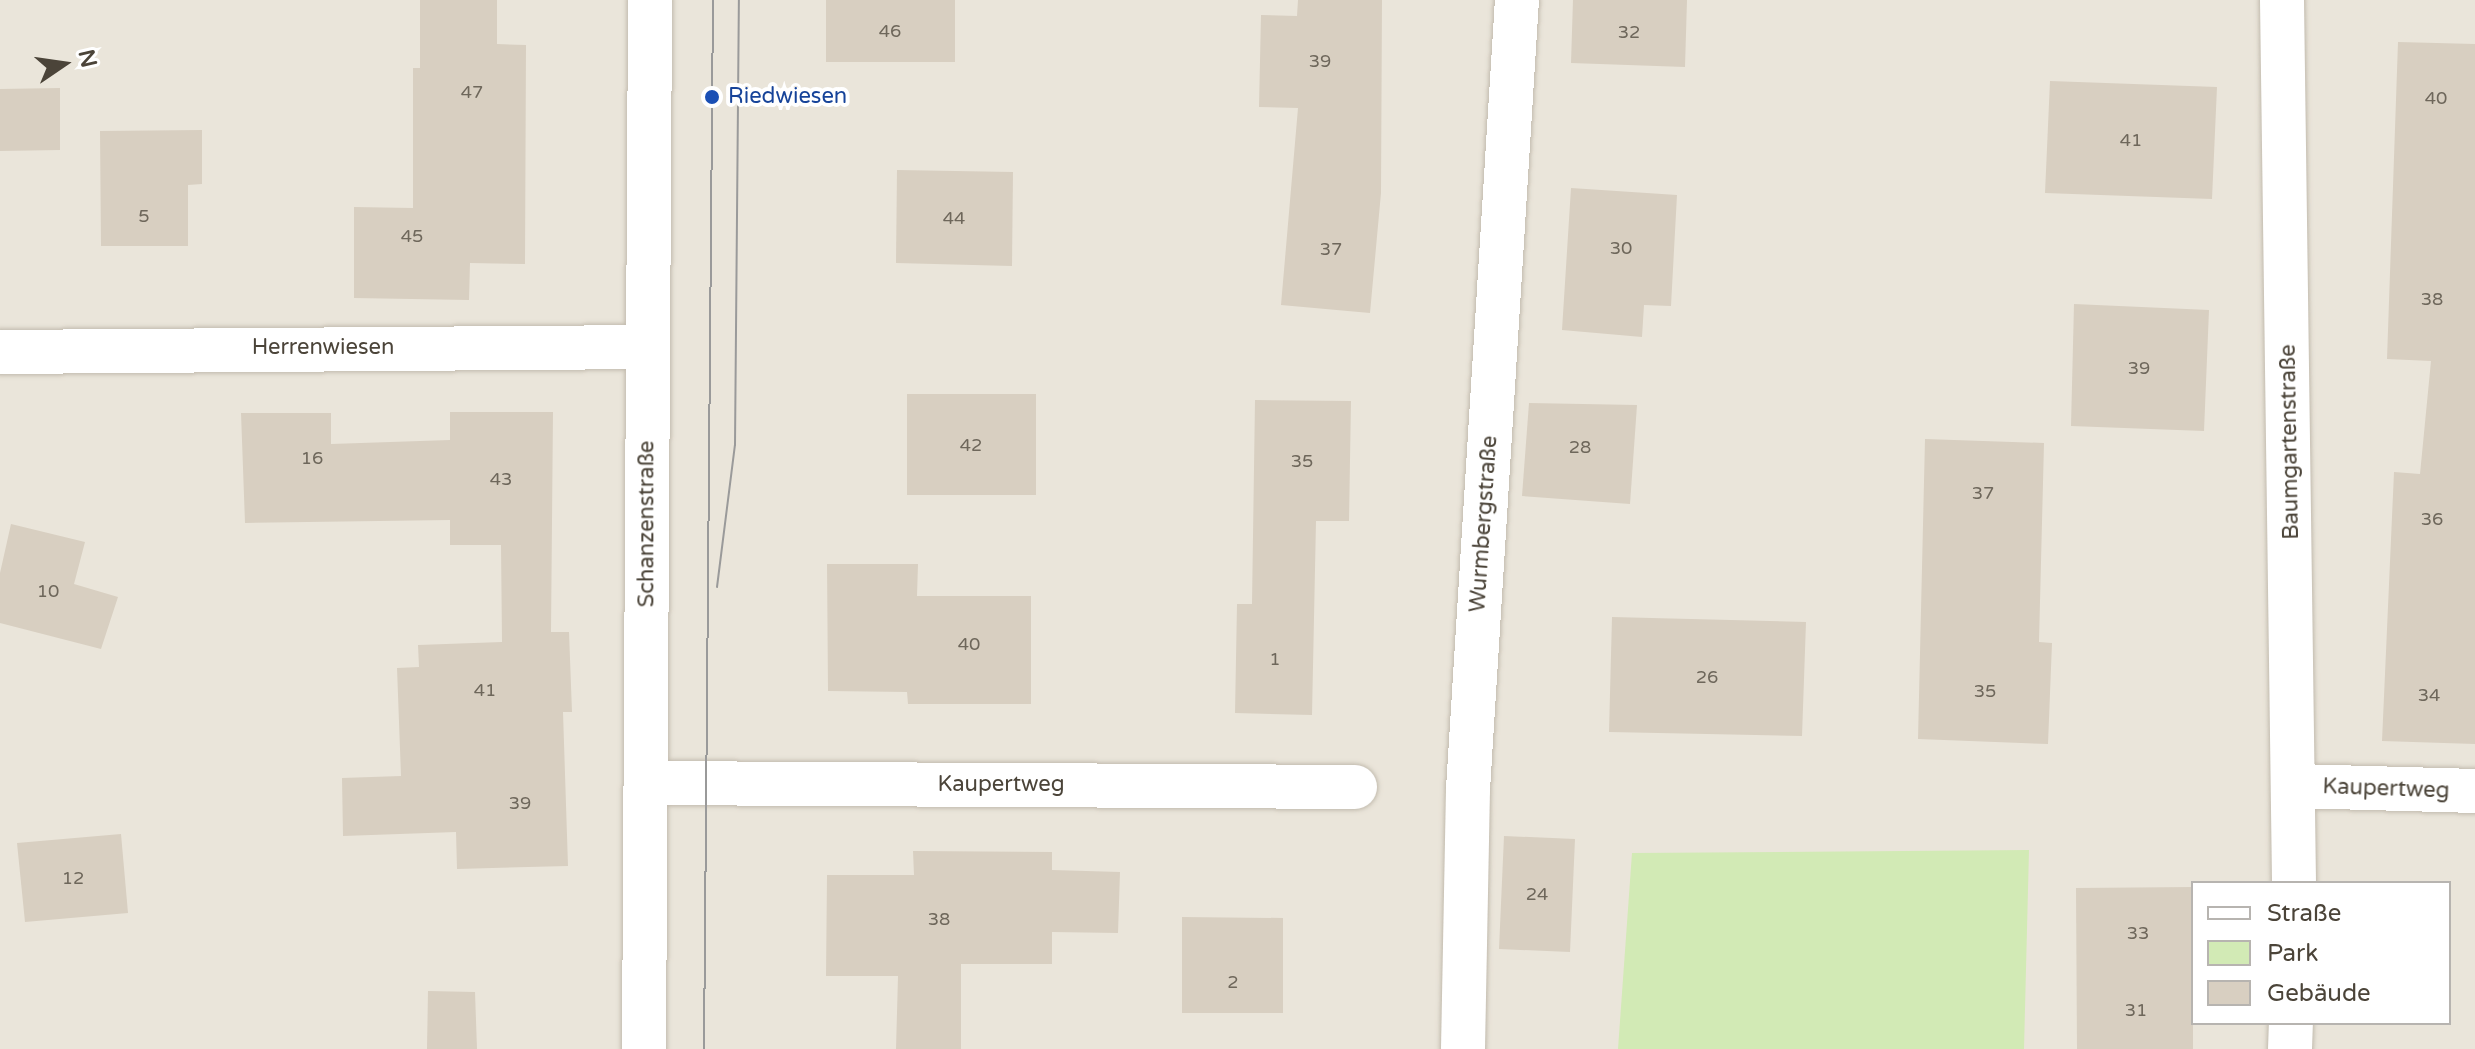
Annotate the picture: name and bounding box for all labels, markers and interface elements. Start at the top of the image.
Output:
house number: 46 [879,20,901,42]
house number: 32 [1618,21,1640,43]
north arrow [24,24,104,104]
text: N [73,47,102,70]
house number: 39 [1309,50,1331,72]
house number: 47 [461,81,483,103]
place label: Riedwiesen [728,84,847,110]
house number: 40 [2425,87,2447,109]
marker: Riedwiesen [703,88,721,106]
house number: 41 [2120,129,2142,151]
house number: 5 [138,205,150,227]
house number: 44 [943,207,965,229]
house number: 45 [401,225,423,247]
house number: 30 [1610,237,1632,259]
house number: 37 [1320,238,1342,260]
house number: 38 [2421,288,2443,310]
street label: Herrenwiesen [252,335,394,361]
street label: Baumgartenstraße [2275,344,2305,540]
house number: 39 [2128,357,2150,379]
house number: 42 [960,434,982,456]
street label: Wurmbergstraße [1465,435,1503,613]
house number: 28 [1569,436,1591,458]
street label: Schanzenstraße [634,441,660,607]
house number: 16 [301,447,323,469]
house number: 35 [1291,450,1313,472]
house number: 43 [490,468,512,490]
house number: 37 [1972,482,1994,504]
house number: 36 [2421,508,2443,530]
house number: 10 [37,580,59,602]
house number: 40 [958,633,980,655]
house number: 1 [1269,648,1281,670]
house number: 26 [1696,666,1718,688]
house number: 41 [474,679,496,701]
house number: 35 [1974,680,1996,702]
house number: 34 [2418,684,2440,706]
street label: Kaupertweg [937,772,1065,798]
street label: Kaupertweg [2322,774,2450,804]
house number: 39 [509,792,531,814]
house number: 12 [62,867,84,889]
legend [2191,881,2451,1025]
house number: 24 [1526,883,1548,905]
text: Straße [2267,899,2341,928]
house number: 38 [928,908,950,930]
house number: 33 [2127,922,2149,944]
text: Park [2267,939,2318,968]
house number: 2 [1227,971,1239,993]
text: Gebäude [2267,979,2371,1008]
house number: 31 [2125,999,2147,1021]

